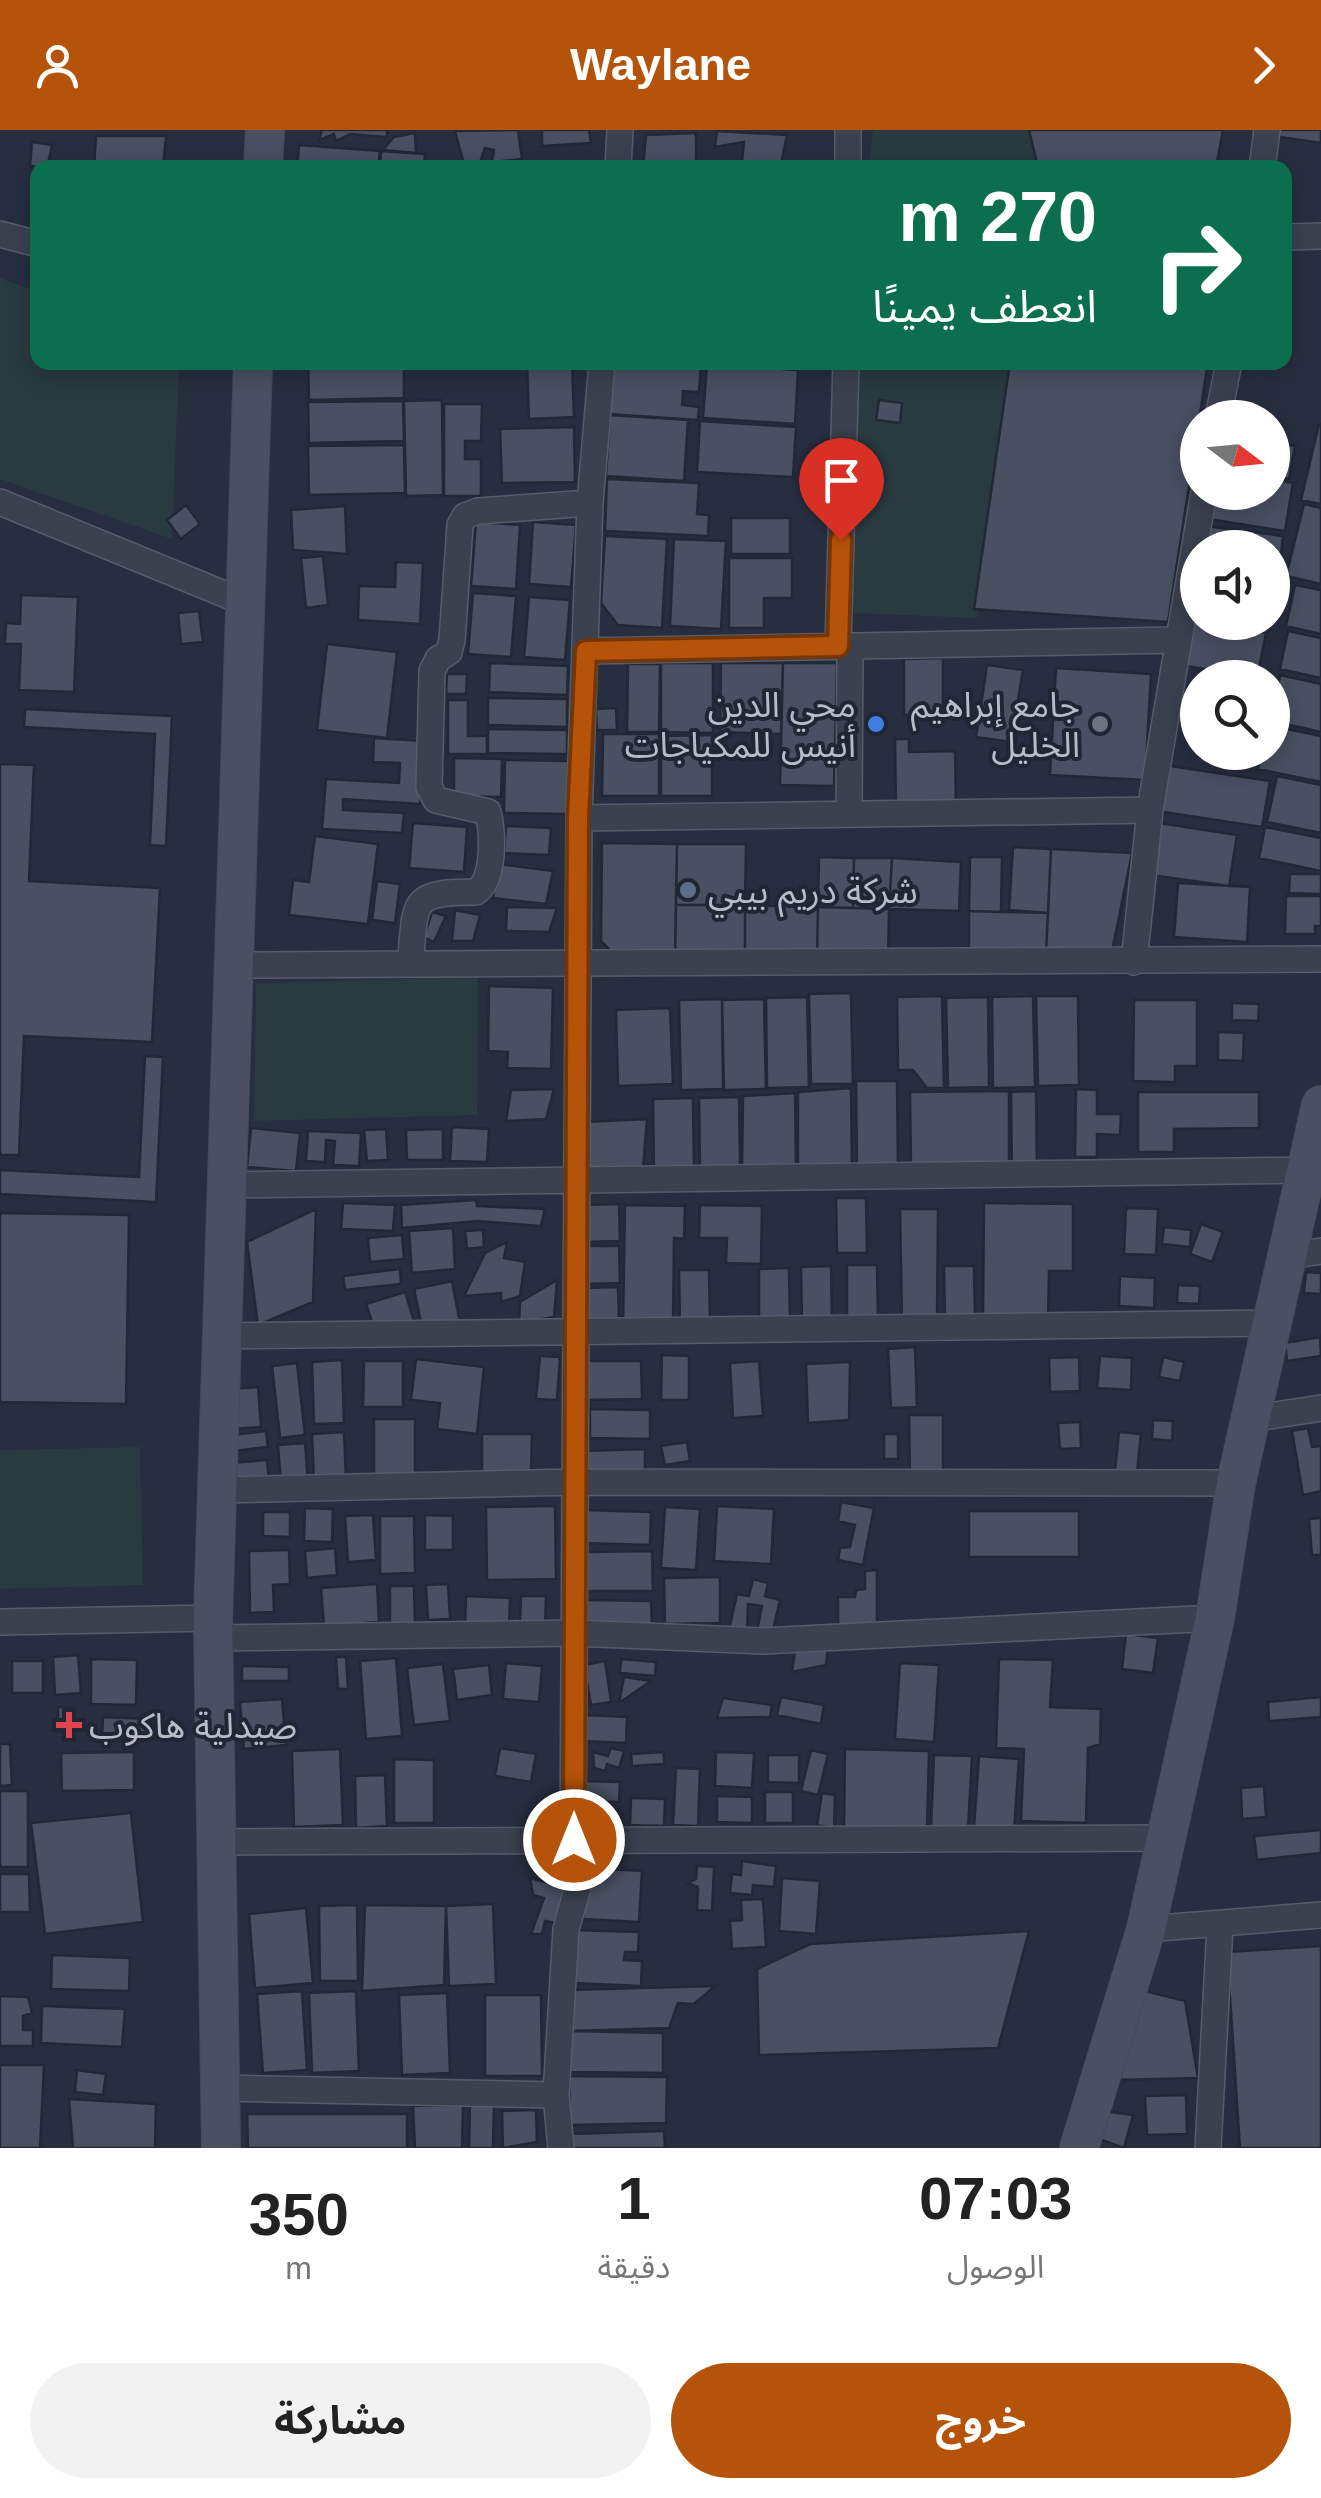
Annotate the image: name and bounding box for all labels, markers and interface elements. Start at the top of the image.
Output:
icon: person [30,38,85,93]
icon: forward [1236,38,1291,93]
text: Waylane [570,39,751,90]
text: 270 m [899,178,1097,256]
icon: right [1132,200,1262,330]
text: انعطف يمينًا [872,281,1097,332]
north arrow [1180,400,1290,510]
map controls [1180,400,1290,770]
pin [799,438,884,541]
icon: arrive [814,453,869,508]
button: sound [1180,530,1290,640]
button: search [1180,660,1290,770]
place label: محي الدين أنيس للمكياجات [625,685,856,765]
place label: جامع إبراهيم الخليل [911,685,1080,765]
marker: محي الدين أنيس للمكياجات [865,713,887,735]
marker: جامع إبراهيم الخليل [1089,713,1111,735]
place label: شركة دريم بيبي [708,871,918,918]
marker: شركة دريم بيبي [677,879,699,901]
place label: صيدلية هاكوب [89,1706,297,1746]
marker: صيدلية هاكوب [58,1714,80,1736]
position arrow [522,1788,626,1892]
text: 1 [617,2165,651,2232]
text: 07:03 [919,2165,1072,2232]
text: 350 [249,2181,349,2248]
text: دقيقة [597,2249,670,2285]
text: الوصول [947,2249,1044,2285]
text: m [285,2250,312,2286]
button: مشاركة [30,2363,651,2478]
button: خروج [671,2363,1291,2478]

